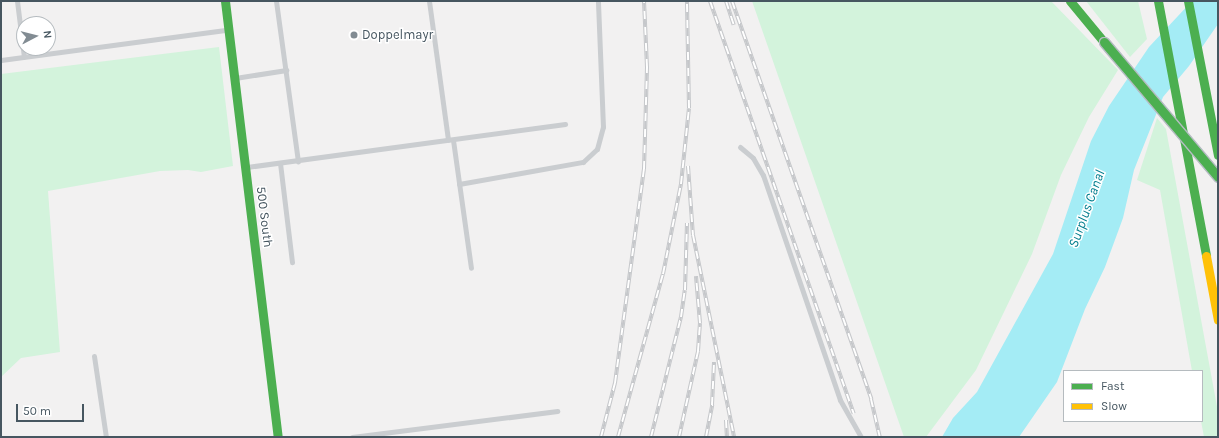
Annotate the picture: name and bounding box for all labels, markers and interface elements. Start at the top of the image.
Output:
north arrow [16,16,56,56]
place label: Doppelmayr [362,27,433,43]
text: N [40,30,54,39]
marker: Doppelmayr [349,30,359,40]
water label: Surplus Canal [1065,168,1109,250]
street label: 500 South [253,186,275,248]
legend [1063,370,1203,422]
text: Fast [1101,379,1124,393]
scale bar [18,396,86,422]
text: Slow [1101,399,1127,413]
text: 50 m [23,404,51,418]

